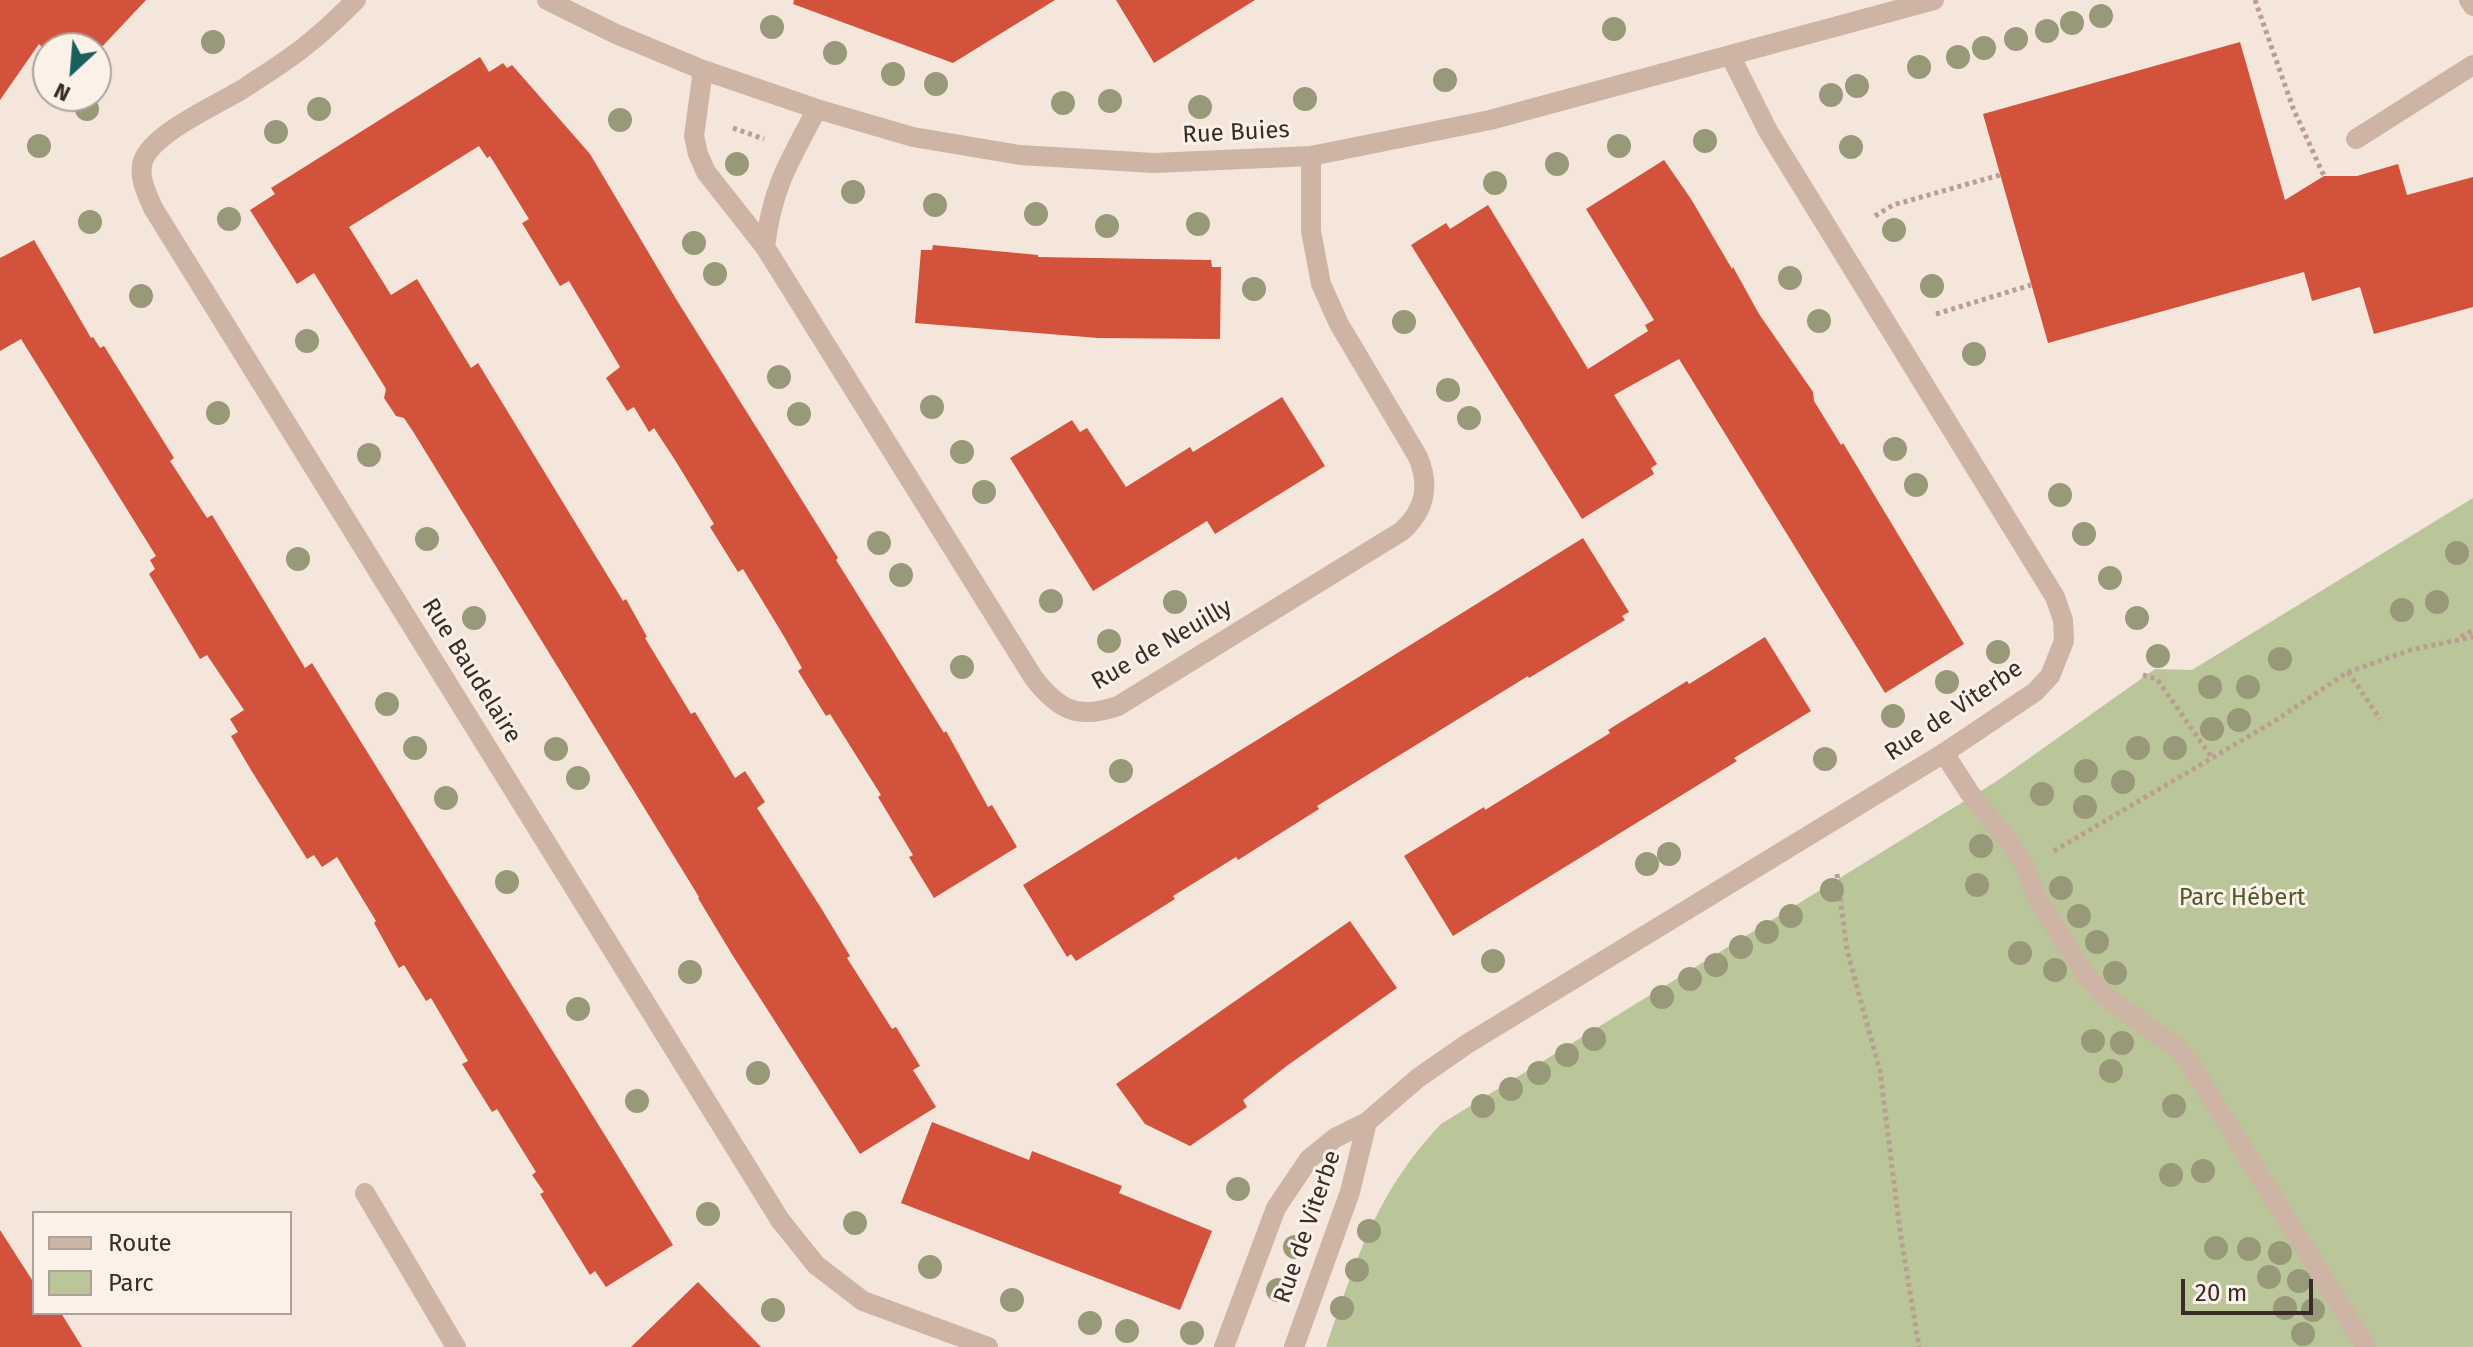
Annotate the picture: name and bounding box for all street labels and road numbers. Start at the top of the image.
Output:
street label: Rue Buies [1182,116,1290,150]
street label: Rue Baudelaire [415,593,527,749]
street label: Rue de Neuilly [1087,593,1237,697]
street label: Rue de Viterbe [1880,654,2028,768]
street label: Rue de Viterbe [1268,1147,1348,1307]

